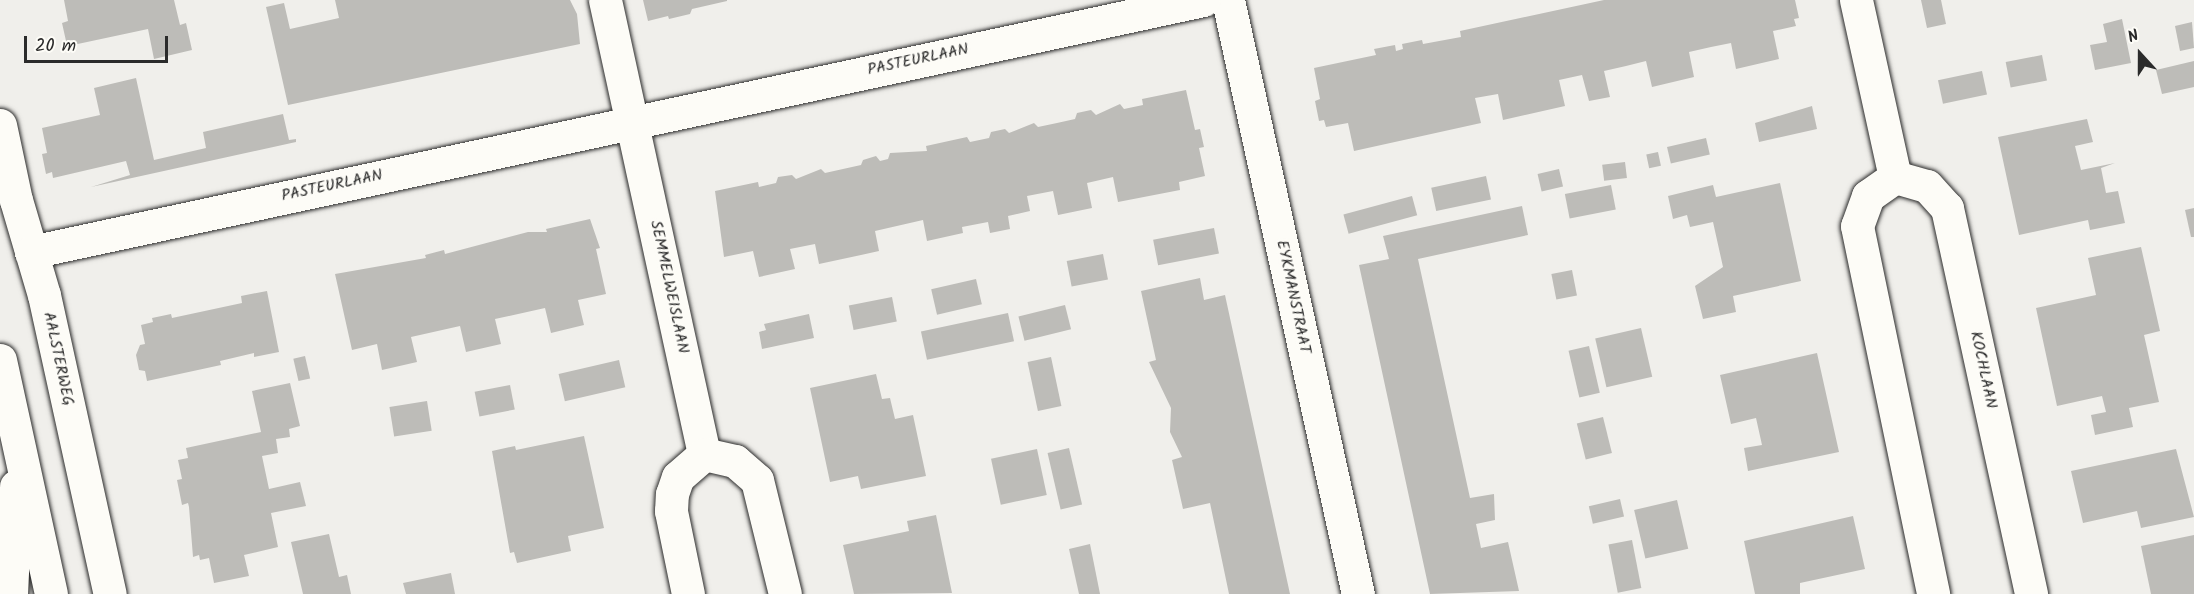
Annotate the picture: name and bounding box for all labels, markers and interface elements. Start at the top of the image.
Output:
text: N [2124,23,2143,50]
scale bar [27,24,171,62]
north arrow [2110,24,2170,84]
text: 20 m [35,32,76,61]
street label: PASTEURLAAN [866,40,970,80]
street label: PASTEURLAAN [280,166,384,206]
street label: SEMMELWEISLAAN [646,219,692,355]
street label: EYKMANSTRAAT [1272,238,1314,356]
street label: AALSTERWEG [39,310,77,408]
street label: KOCHLAAN [1965,330,2001,410]

